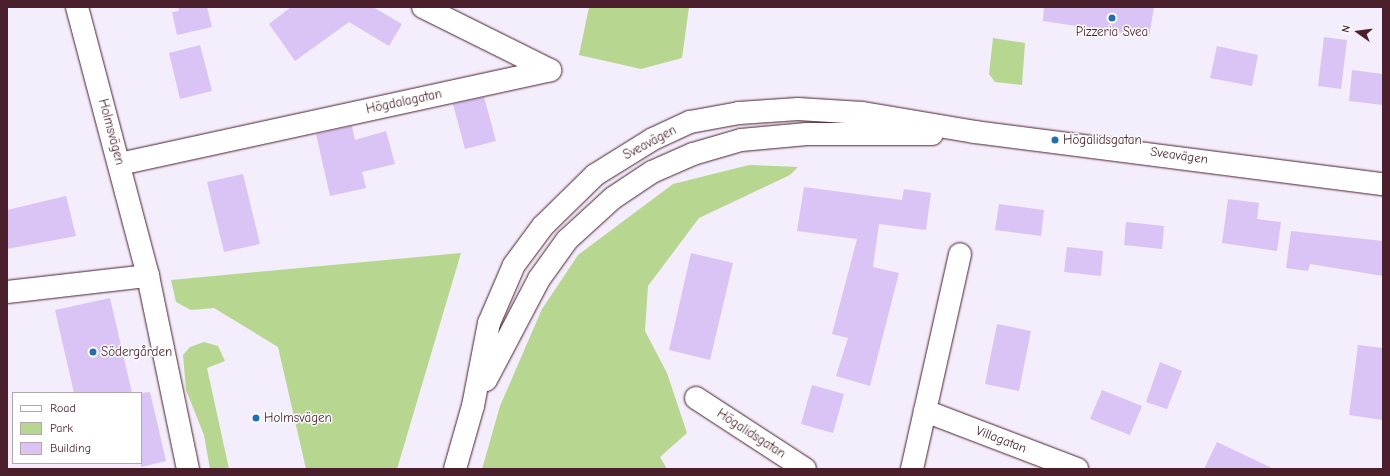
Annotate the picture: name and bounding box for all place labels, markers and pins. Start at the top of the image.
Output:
marker: Pizzeria Svea [1107,13,1117,23]
place label: Pizzeria Svea [1076,24,1148,40]
place label: Högalidsgatan [1063,132,1142,148]
marker: Högalidsgatan [1050,135,1060,145]
place label: Södergården [101,344,172,360]
marker: Södergården [88,347,98,357]
place label: Holmsvägen [264,410,332,426]
marker: Holmsvägen [251,413,261,423]

